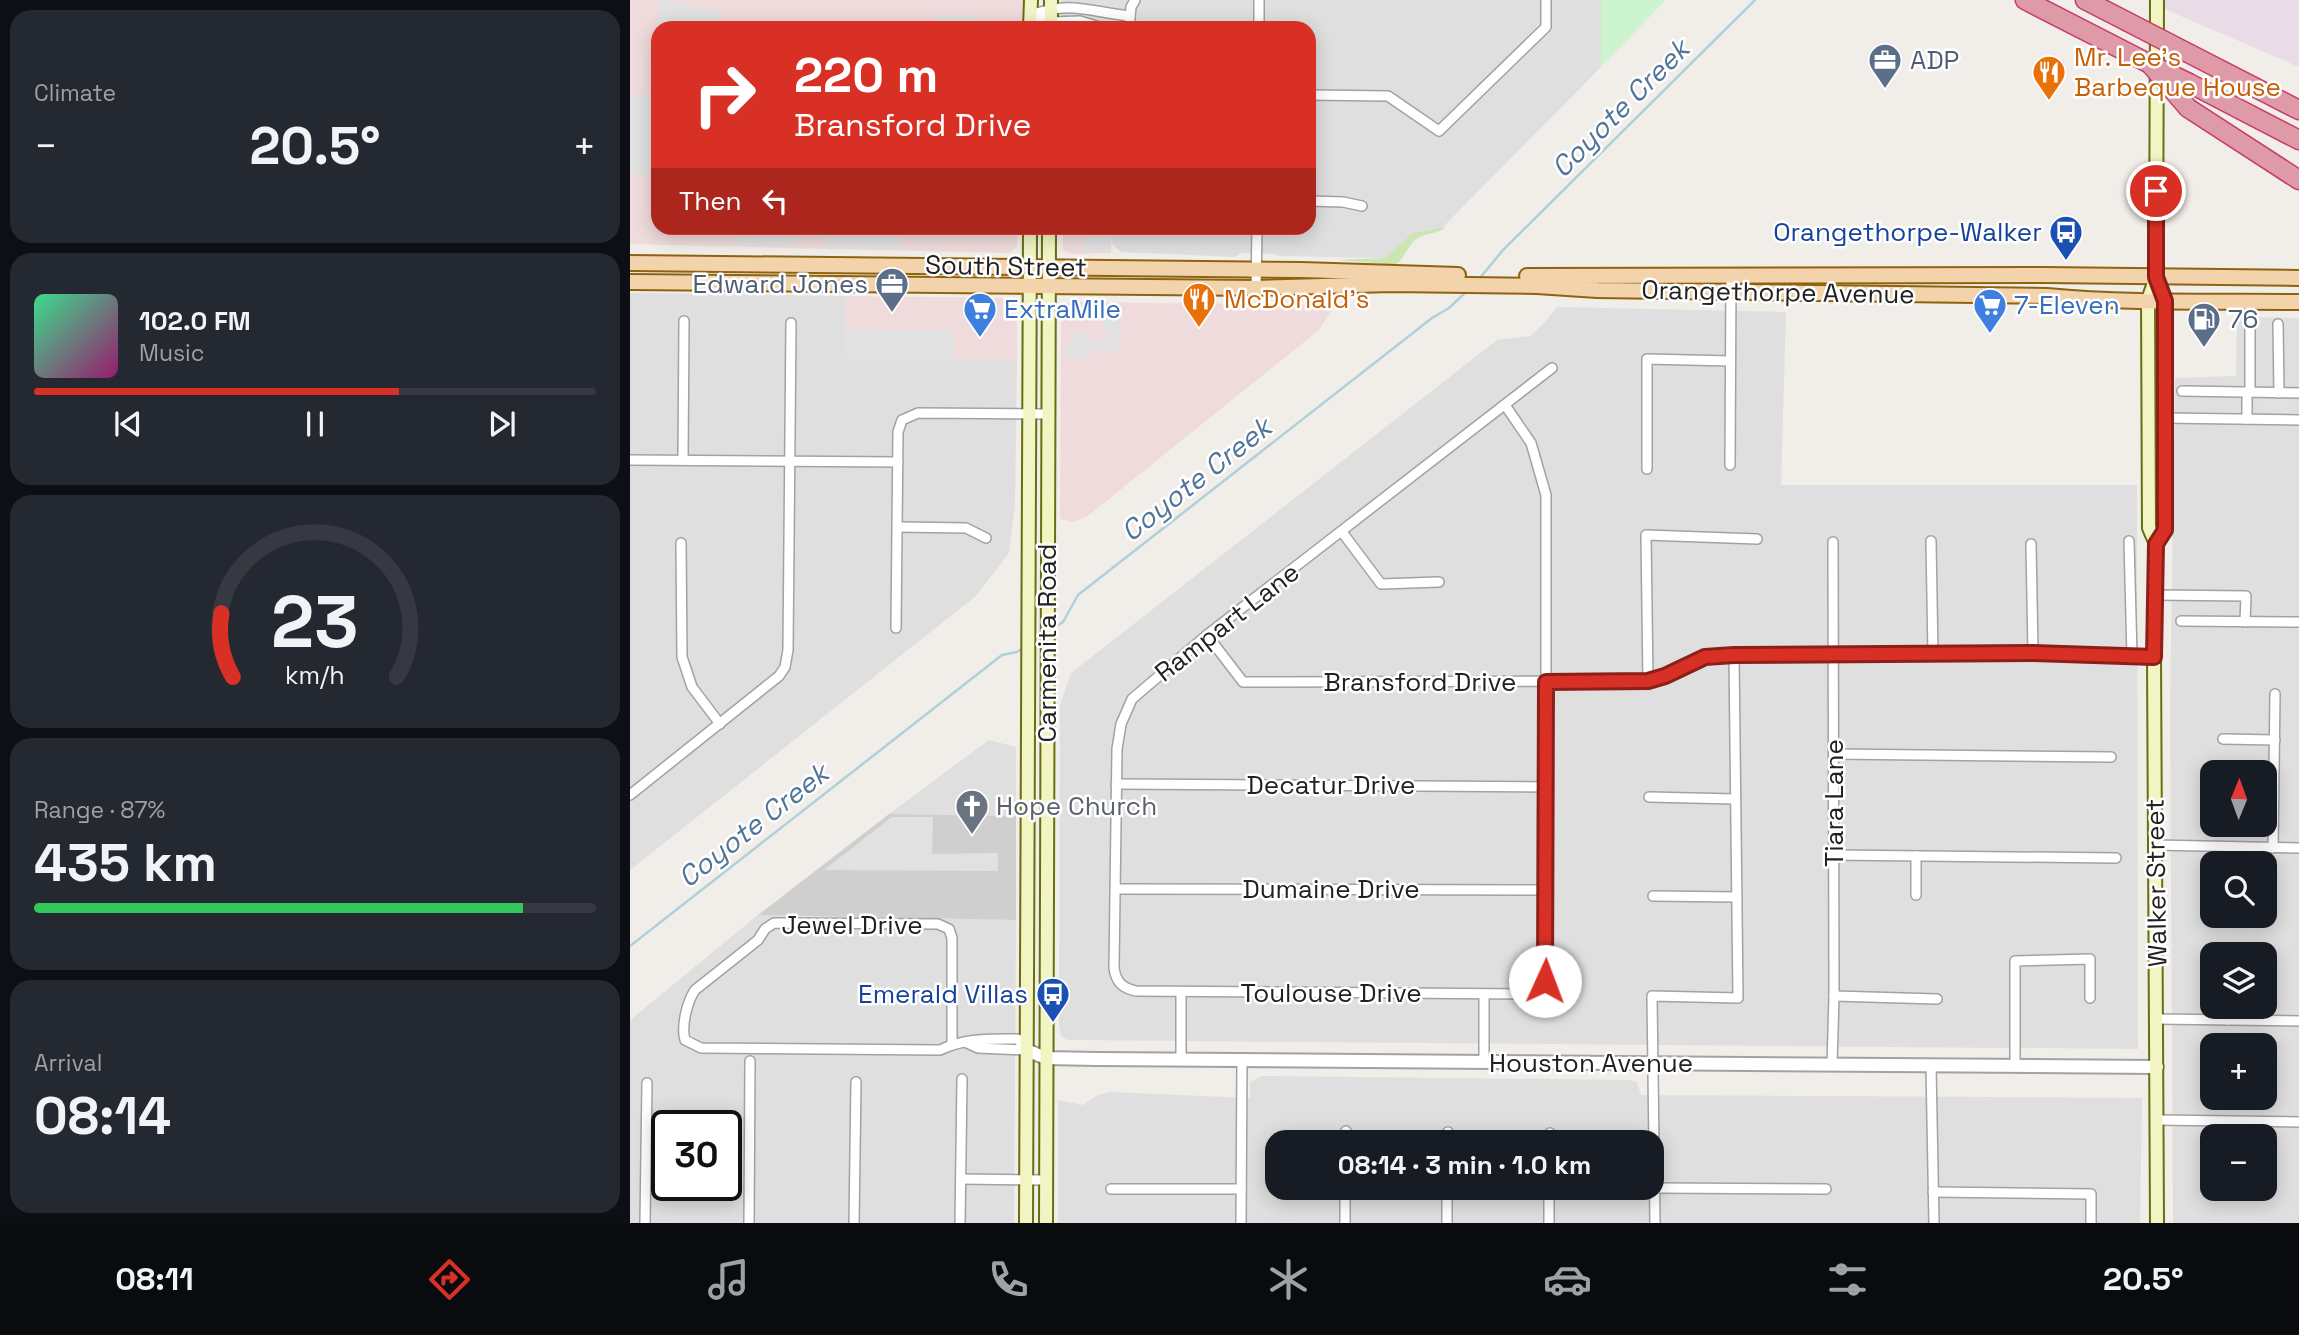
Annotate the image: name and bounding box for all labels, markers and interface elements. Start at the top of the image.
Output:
water label: Coyote Creek [1543,29,1699,185]
place label: Mr. Lee's Barbeque House [2074,40,2281,104]
office icon: ADP [1866,41,1904,90]
place label: ADP [1910,43,1959,77]
text: 220 m [794,44,938,106]
icon: right [679,49,770,140]
restaurant icon: Mr. Lee's Barbeque House [2030,53,2068,102]
text: Climate [34,78,116,108]
text: Bransford Drive [794,105,1031,145]
text: 20.5° [249,113,381,179]
text: − [34,122,58,170]
text: + [572,122,596,170]
pin [2126,161,2186,221]
icon: arrive [2137,172,2175,210]
icon: left [756,182,794,220]
text: Then [679,184,742,218]
bus stop icon: Orangethorpe-Walker [2047,213,2085,262]
place label: Orangethorpe-Walker [1773,215,2042,249]
street label: South Street [925,248,1087,284]
office icon: Edward Jones [873,265,911,314]
place label: Edward Jones [692,267,868,301]
street label: Orangethorpe Avenue [1641,273,1915,311]
restaurant icon: McDonald's [1180,280,1218,329]
place label: McDonald's [1224,282,1369,316]
supermarket icon: 7-Eleven [1971,286,2009,335]
place label: 7-Eleven [2014,288,2120,322]
supermarket icon: ExtraMile [961,290,999,339]
place label: ExtraMile [1004,292,1121,326]
fuel station icon: 76 [2185,300,2223,349]
place label: 76 [2228,302,2258,336]
text: 102.0 FM [139,304,251,338]
text: Music [139,338,204,368]
icon: previous [109,405,147,443]
icon: pause [296,405,334,443]
icon: next [483,405,521,443]
water label: Coyote Creek [1113,407,1281,549]
street label: Carmenita Road [1030,544,1064,742]
street label: Rampart Lane [1148,555,1306,689]
text: 23 [271,576,359,669]
text: km/h [285,659,345,691]
street label: Bransford Drive [1324,665,1516,699]
street label: Tiara Lane [1817,739,1851,867]
water label: Coyote Creek [670,753,838,895]
north arrow [2200,760,2277,836]
map controls [2200,760,2277,1201]
street label: Decatur Drive [1247,768,1415,802]
church icon: Hope Church [953,787,991,836]
place label: Hope Church [996,789,1157,823]
text: Range · 87% [34,795,165,825]
street label: Walker Street [2138,798,2174,968]
text: 435 km [34,830,217,896]
button: search [2200,851,2277,928]
street label: Dumaine Drive [1242,872,1420,906]
street label: Jewel Drive [781,908,923,942]
button: layers [2200,942,2277,1019]
position arrow [1508,944,1582,1018]
bus stop icon: Emerald Villas [1034,975,1072,1024]
street label: Toulouse Drive [1240,976,1422,1010]
place label: Emerald Villas [858,977,1028,1011]
button: + [2200,1033,2277,1110]
street label: Houston Avenue [1489,1046,1693,1080]
text: Arrival [34,1048,102,1078]
text: 08:14 [34,1083,171,1149]
speed limit sign: 30 [651,1110,742,1201]
button: − [2200,1124,2277,1201]
text: 08:14 · 3 min · 1.0 km [1338,1148,1591,1182]
icon: directions [425,1255,474,1304]
icon: music [704,1255,753,1304]
icon: phone [984,1255,1033,1304]
icon: climate [1264,1255,1313,1304]
icon: car [1543,1255,1592,1304]
icon: filters [1823,1255,1872,1304]
text: 08:11 [115,1259,194,1299]
text: 20.5° [2103,1259,2184,1299]

